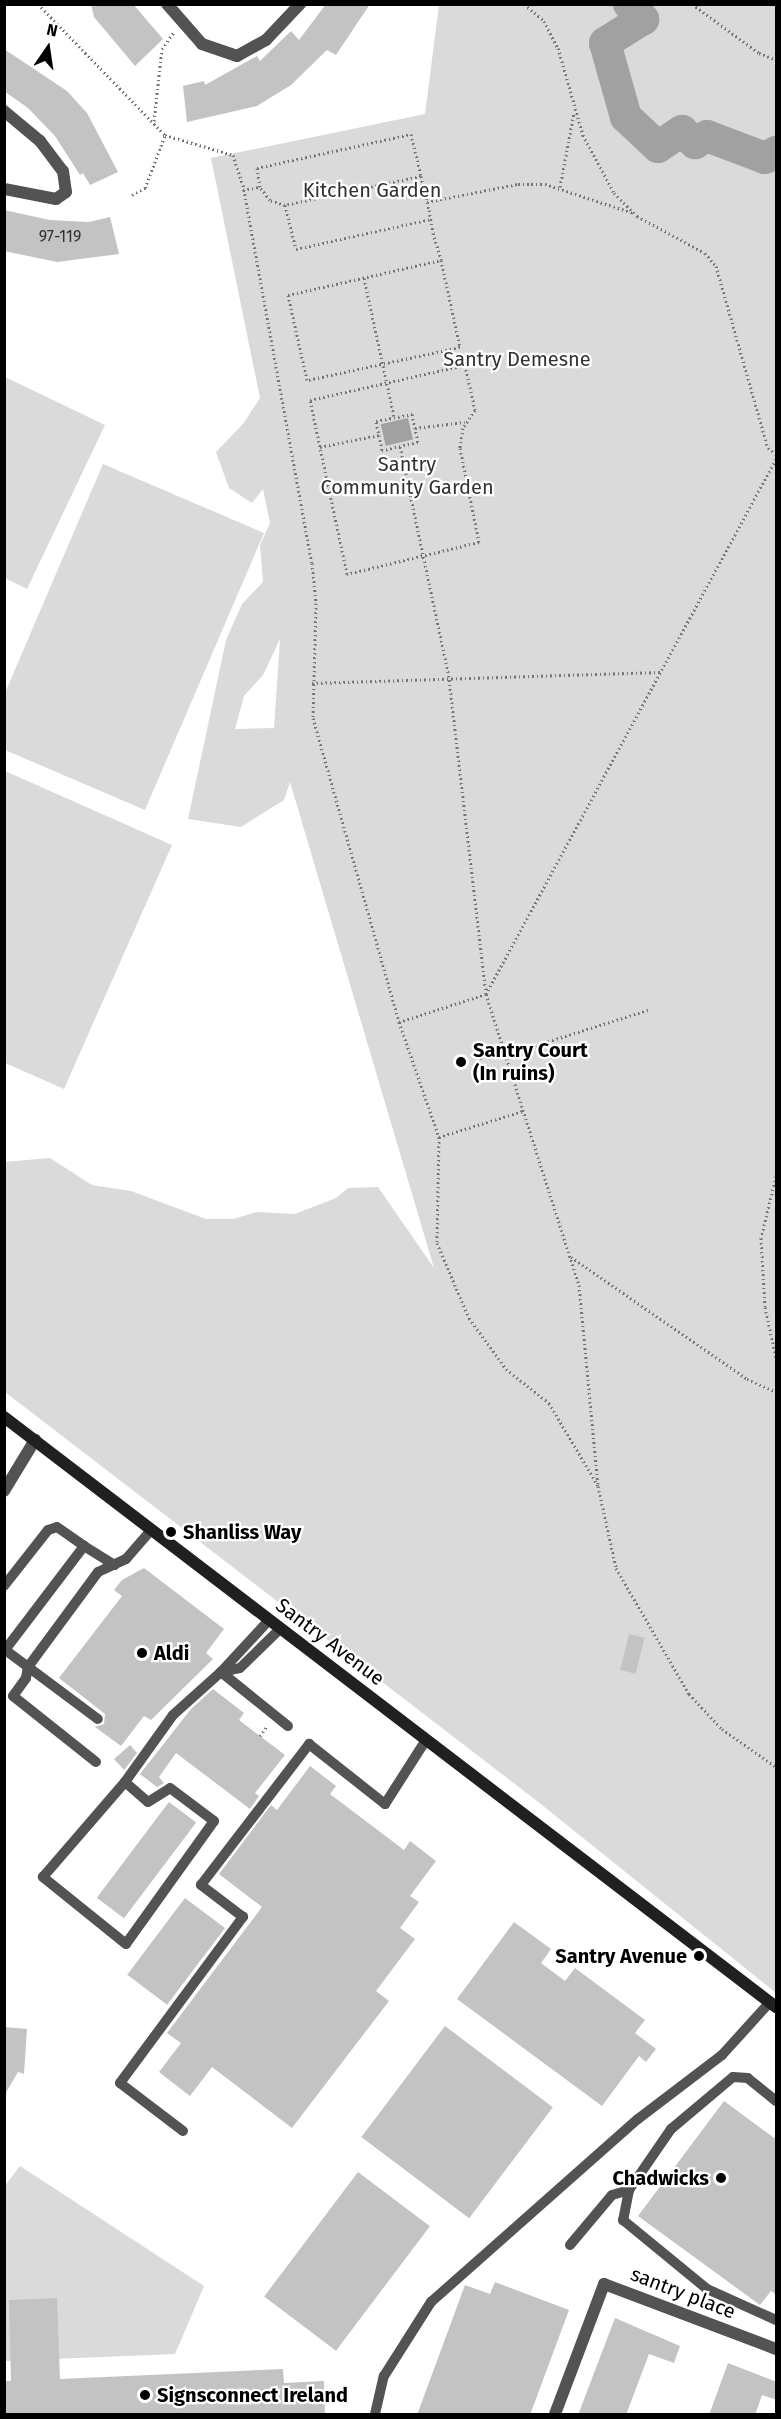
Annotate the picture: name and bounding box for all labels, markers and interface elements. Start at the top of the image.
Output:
north arrow [18,18,78,78]
text: N [45,20,59,40]
park label: Kitchen Garden [303,178,441,202]
house number: 97-119 [39,227,81,247]
park label: Santry Demesne [443,347,591,371]
park label: Santry Community Garden [320,452,494,499]
place label: Santry Court (In ruins) [473,1038,588,1085]
marker: Santry Court (In ruins) [454,1055,468,1069]
place label: Shanliss Way [183,1520,301,1544]
marker: Shanliss Way [164,1525,178,1539]
street label: Santry Avenue [271,1593,389,1691]
place label: Aldi [154,1641,189,1665]
marker: Aldi [135,1646,149,1660]
place label: Santry Avenue [555,1944,687,1968]
marker: Santry Avenue [692,1949,706,1963]
place label: Chadwicks [612,2166,709,2190]
marker: Chadwicks [714,2171,728,2185]
street label: santry place [627,2262,739,2324]
place label: Signsconnect Ireland [157,2383,348,2407]
marker: Signsconnect Ireland [138,2388,152,2402]

